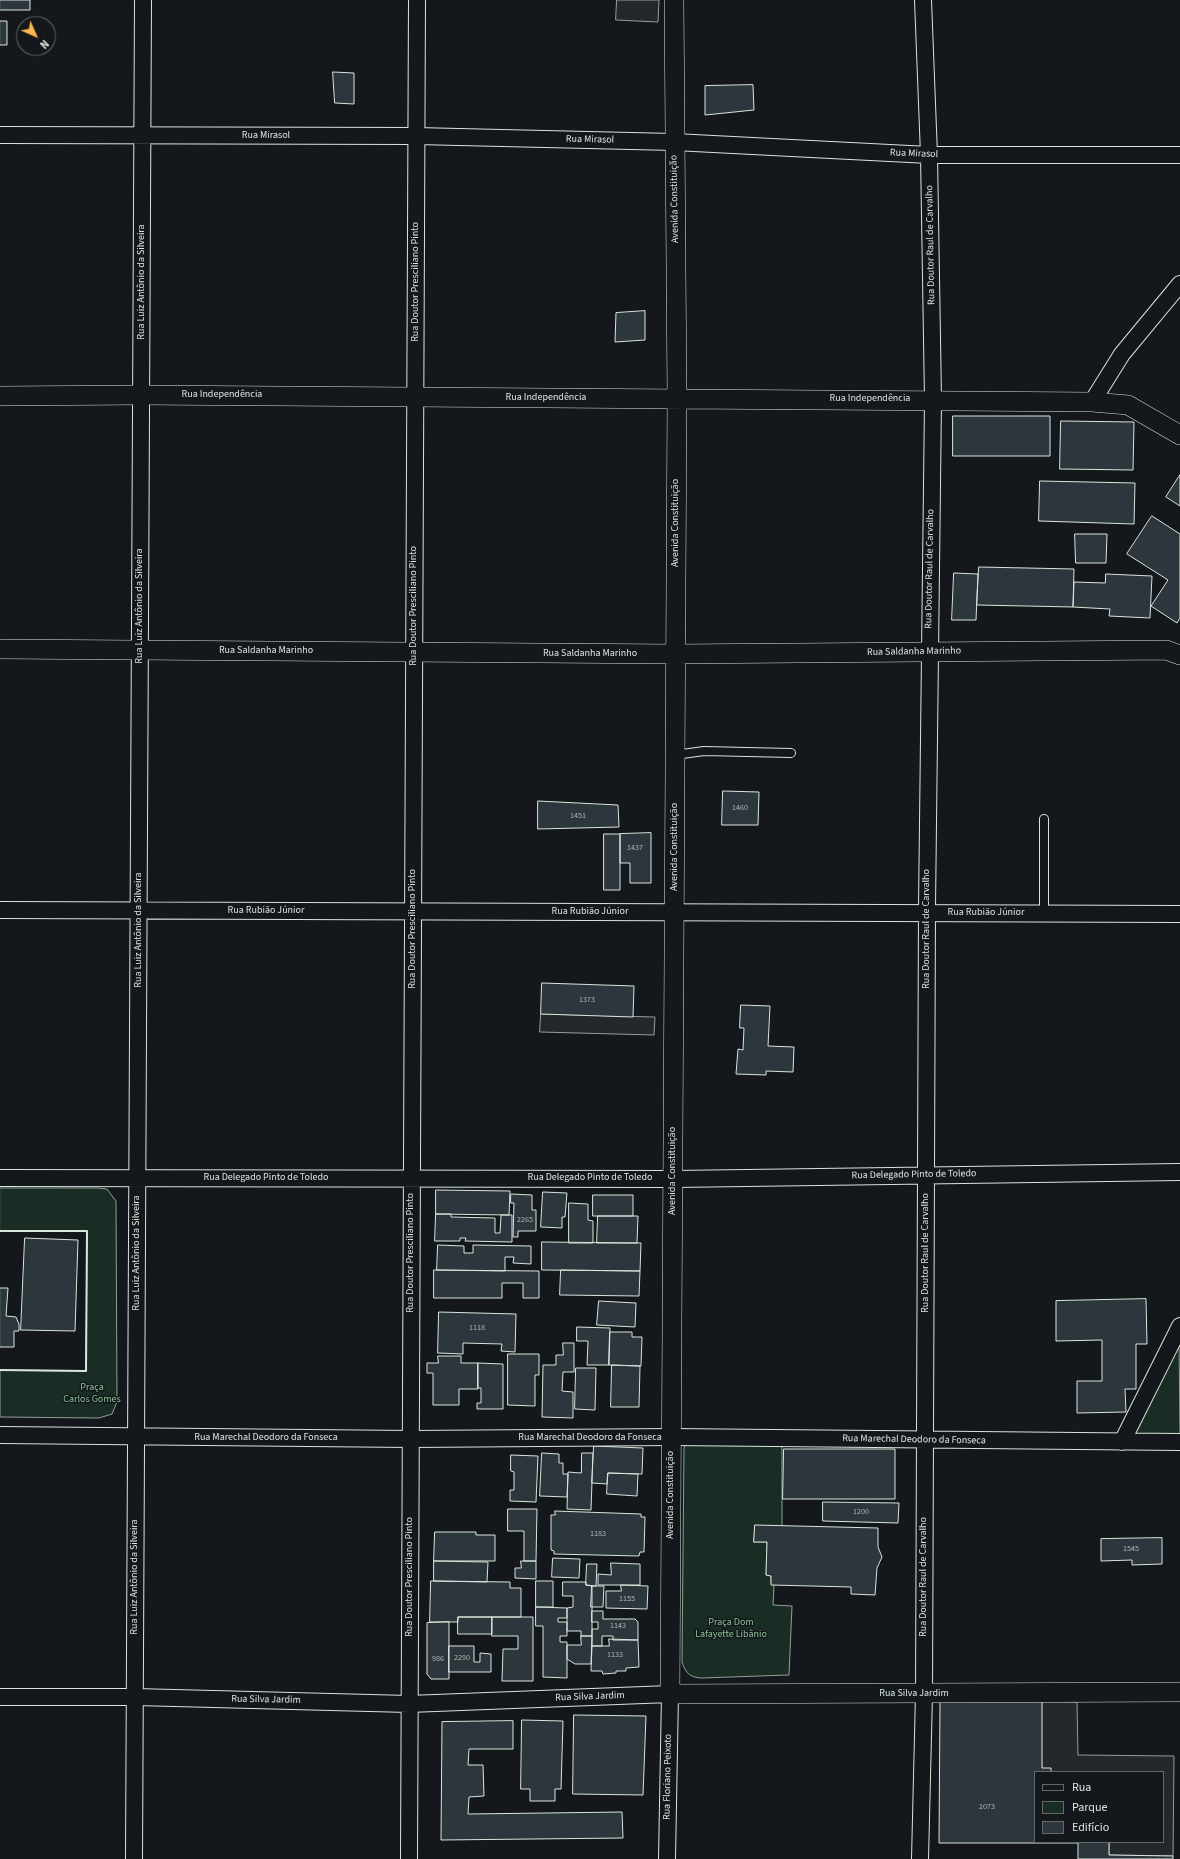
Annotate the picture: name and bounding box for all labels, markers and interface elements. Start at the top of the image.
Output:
north arrow [16,16,56,56]
text: N [36,36,52,52]
street label: Rua Mirasol [242,130,290,142]
street label: Rua Mirasol [566,134,614,146]
street label: Rua Mirasol [890,147,938,161]
street label: Avenida Constituição [668,155,682,243]
street label: Rua Doutor Raul de Carvalho [924,185,938,305]
street label: Rua Doutor Presciliano Pinto [410,222,422,342]
street label: Rua Luiz Antônio da Silveira [136,224,148,340]
street label: Rua Independência [182,389,262,401]
street label: Rua Independência [506,392,586,404]
street label: Rua Independência [830,393,910,405]
street label: Avenida Constituição [670,479,682,567]
street label: Rua Doutor Raul de Carvalho [923,509,937,629]
street label: Rua Doutor Presciliano Pinto [408,546,420,666]
street label: Rua Luiz Antônio da Silveira [134,548,146,664]
street label: Rua Saldanha Marinho [219,645,313,657]
street label: Rua Saldanha Marinho [867,645,961,659]
street label: Rua Saldanha Marinho [543,648,637,660]
street label: Avenida Constituição [669,803,681,891]
house number: 1460 [732,803,748,813]
house number: 1451 [570,811,586,821]
house number: 1437 [627,843,643,853]
street label: Rua Doutor Presciliano Pinto [407,869,419,989]
street label: Rua Doutor Raul de Carvalho [921,869,933,989]
street label: Rua Luiz Antônio da Silveira [133,872,145,988]
street label: Rua Rubião Júnior [228,905,304,917]
street label: Rua Rubião Júnior [552,906,628,918]
street label: Rua Rubião Júnior [948,907,1024,919]
house number: 1373 [579,995,595,1005]
street label: Avenida Constituição [667,1127,679,1215]
street label: Rua Delegado Pinto de Toledo [851,1168,977,1182]
street label: Rua Delegado Pinto de Toledo [204,1172,328,1184]
street label: Rua Delegado Pinto de Toledo [528,1172,652,1184]
street label: Rua Doutor Presciliano Pinto [405,1193,417,1313]
street label: Rua Doutor Raul de Carvalho [920,1193,932,1313]
street label: Rua Luiz Antônio da Silveira [131,1195,143,1311]
house number: 2265 [517,1215,533,1225]
house number: 1118 [469,1323,485,1333]
park label: Praça Carlos Gomes [63,1382,121,1406]
street label: Rua Marechal Deodoro da Fonseca [194,1432,338,1444]
street label: Rua Marechal Deodoro da Fonseca [518,1432,662,1444]
street label: Rua Marechal Deodoro da Fonseca [842,1433,986,1447]
street label: Avenida Constituição [665,1451,677,1539]
house number: 1200 [853,1507,869,1517]
street label: Rua Doutor Presciliano Pinto [404,1517,416,1637]
street label: Rua Doutor Raul de Carvalho [918,1517,930,1637]
street label: Rua Luiz Antônio da Silveira [129,1519,141,1635]
house number: 1183 [590,1529,606,1539]
house number: 1545 [1123,1544,1139,1554]
house number: 1155 [619,1594,635,1604]
park label: Praça Dom Lafayette Libânio [695,1617,767,1640]
house number: 1143 [610,1621,626,1631]
house number: 1133 [607,1650,623,1660]
house number: 2290 [454,1653,470,1663]
house number: 986 [432,1654,444,1664]
street label: Rua Silva Jardim [879,1688,949,1700]
street label: Rua Silva Jardim [555,1690,625,1704]
street label: Rua Silva Jardim [231,1693,301,1707]
street label: Rua Floriano Peixoto [661,1734,675,1820]
legend [1034,1771,1164,1843]
text: Rua [1072,1779,1091,1796]
text: Parque [1072,1799,1108,1816]
house number: 2073 [979,1802,995,1812]
text: Edifício [1072,1819,1109,1836]

